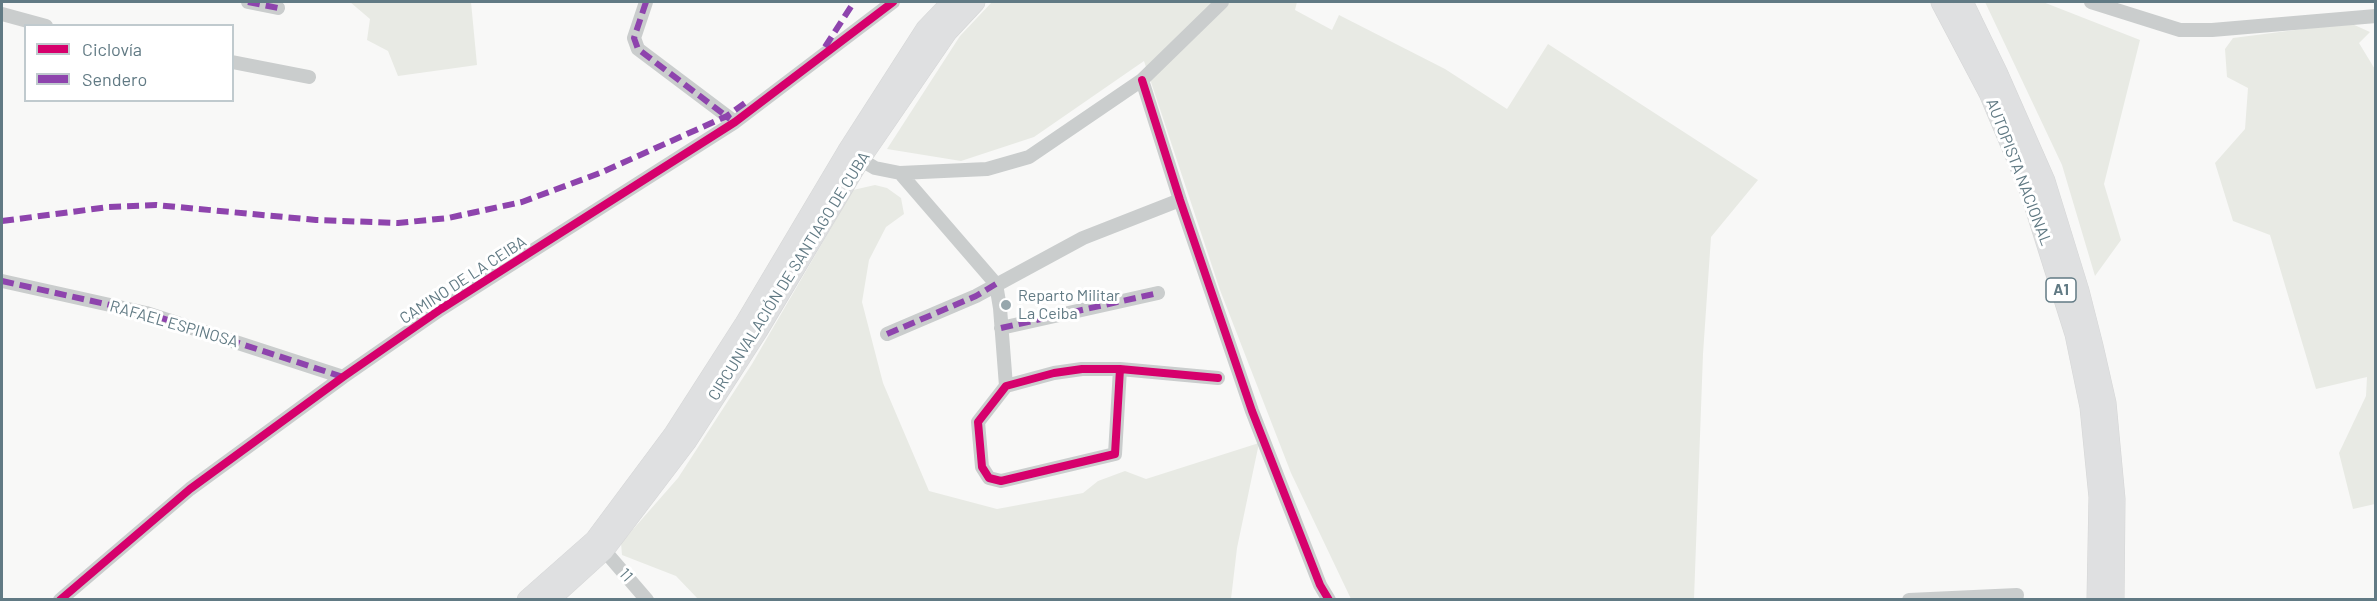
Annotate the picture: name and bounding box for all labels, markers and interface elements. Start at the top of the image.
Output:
legend [24,24,234,102]
text: Ciclovía [82,38,142,60]
text: Sendero [82,68,147,90]
street label: AUTOPISTA NACIONAL [1982,96,2056,248]
street label: CIRCUNVALACIÓN DE SANTIAGO DE CUBA [704,148,874,404]
street label: CAMINO DE LA CEIBA [396,232,530,328]
road number: A1 [2046,278,2076,302]
place label: Reparto Militar La Ceiba [1018,286,1120,324]
street label: RAFAEL ESPINOSA [108,297,240,351]
marker: Reparto Militar La Ceiba [999,298,1013,312]
street label: 11 [615,564,637,586]

